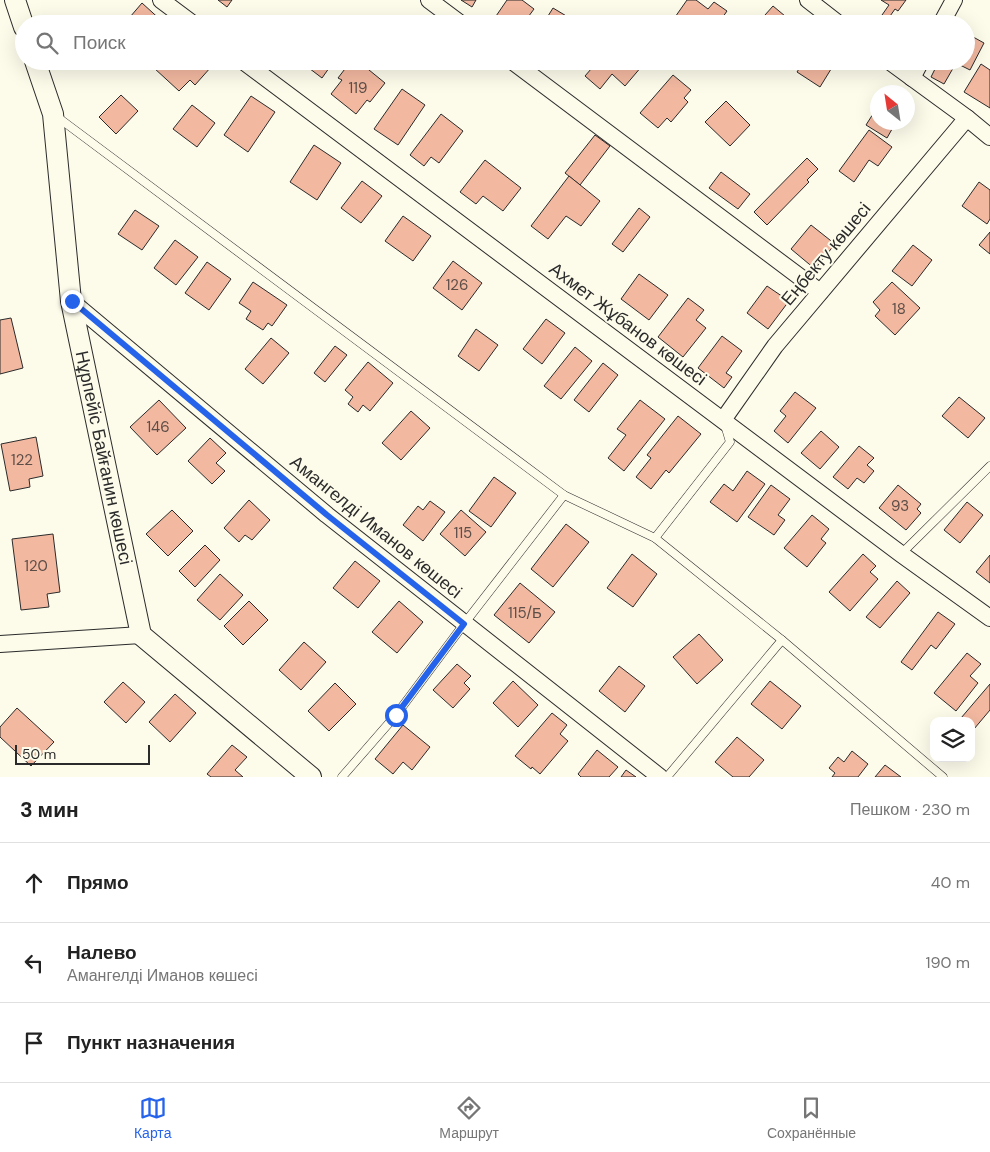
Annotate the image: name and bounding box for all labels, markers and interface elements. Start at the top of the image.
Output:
search box [15,15,975,70]
icon: search [33,29,61,57]
text: Поиск [73,30,126,55]
house number: 119 [349,78,367,98]
north arrow [870,85,915,130]
street label: Еңбекту көшесі [776,197,876,311]
street label: Ахмет Жұбанов көшесі [545,257,711,391]
house number: 126 [446,275,468,295]
route end [61,290,84,313]
house number: 18 [892,299,906,319]
street label: Нұрпейіс Байғанин көшесі [70,348,138,567]
house number: 146 [146,417,170,437]
house number: 122 [11,450,33,470]
street label: Амангелді Иманов көшесі [285,450,467,604]
house number: 93 [891,496,909,516]
house number: 115 [454,523,472,543]
house number: 120 [24,556,48,576]
house number: 115/Б [508,603,542,623]
route start [385,704,408,727]
map controls [930,717,975,762]
button: layers [930,717,975,762]
scale bar [15,742,150,765]
text: 50 m [22,745,56,763]
text: 3 мин [20,796,79,824]
text: Пешком · 230 m [850,799,970,820]
icon: ahead [20,869,48,897]
text: Прямо [67,870,129,895]
text: 40 m [931,872,970,893]
text: Налево [67,940,137,965]
icon: left [20,949,48,977]
text: 190 m [926,952,970,973]
text: Амангелді Иманов көшесі [67,965,258,986]
icon: arrive [20,1029,48,1057]
text: Пункт назначения [67,1030,235,1055]
tab: Карта [134,1094,171,1142]
tab: Маршрут [439,1094,499,1142]
tab: Сохранённые [767,1094,856,1142]

